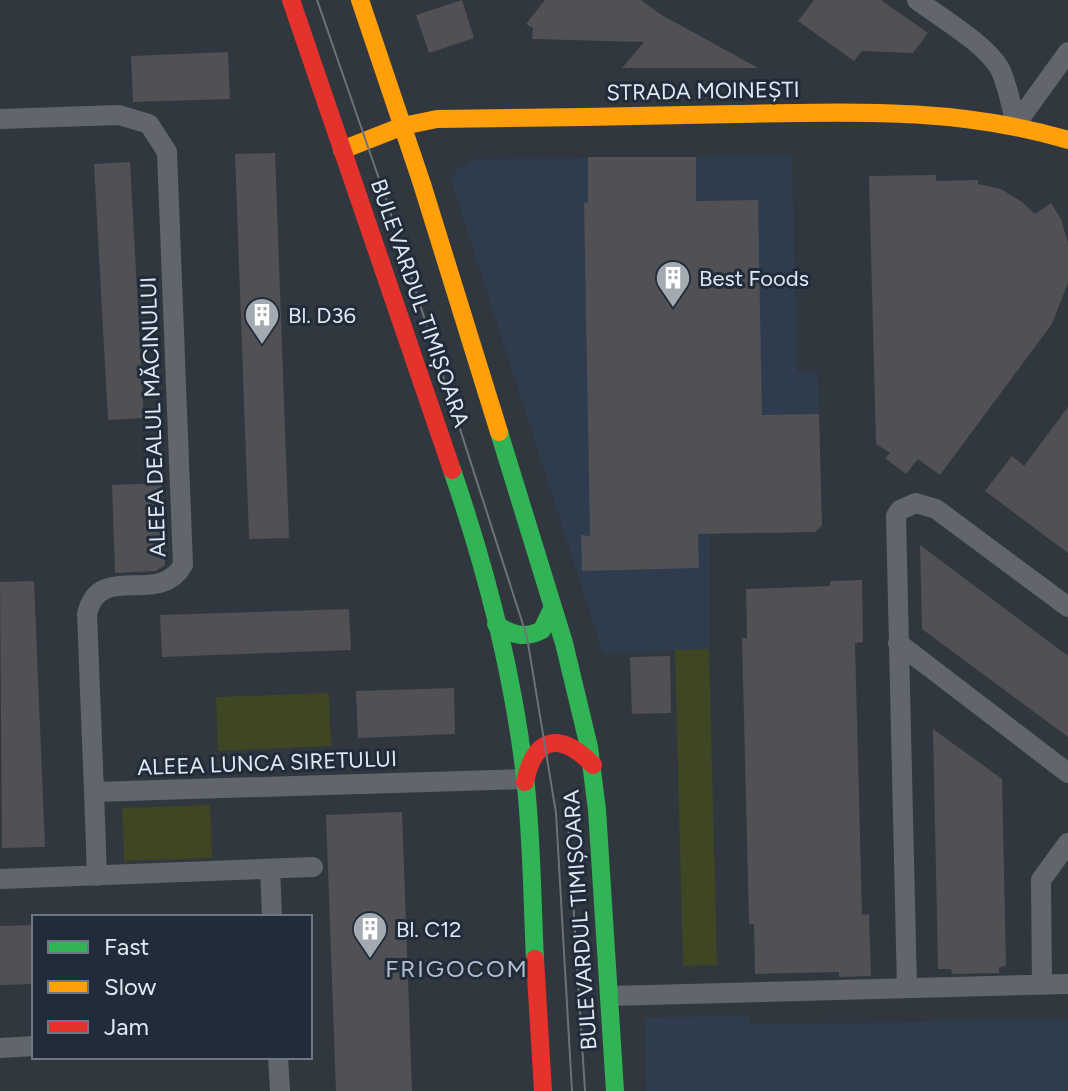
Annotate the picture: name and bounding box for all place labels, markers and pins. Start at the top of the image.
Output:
building icon: Best Foods [654,259,692,309]
place label: Best Foods [699,265,809,292]
building icon: Bl. D36 [243,296,281,346]
place label: Bl. D36 [288,302,356,329]
building icon: Bl. C12 [351,910,389,960]
place label: Bl. C12 [396,916,462,943]

